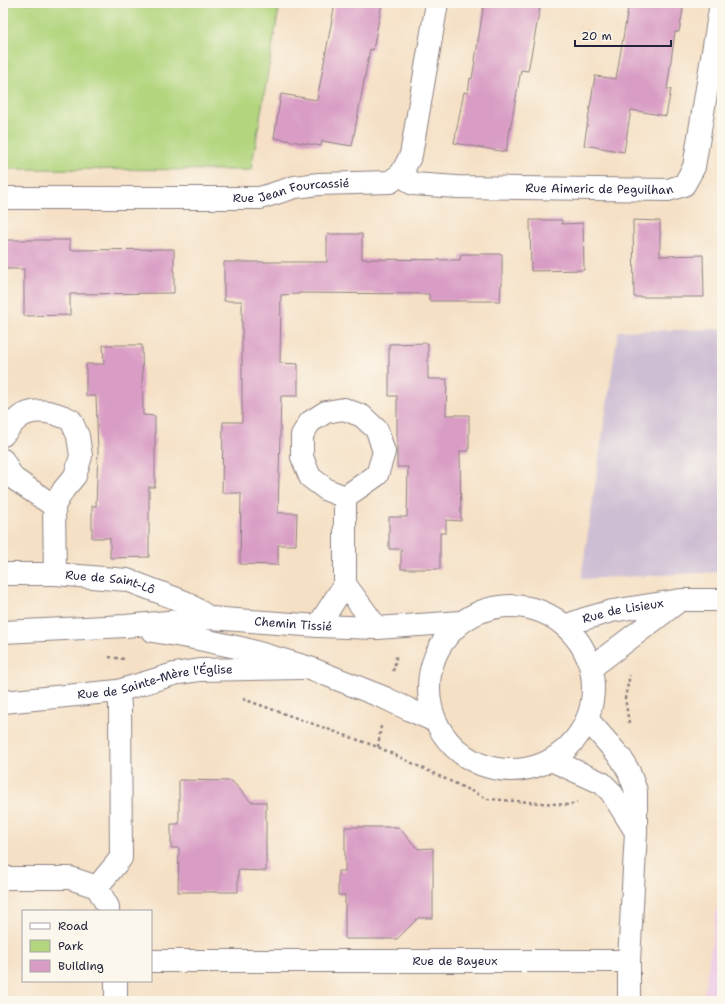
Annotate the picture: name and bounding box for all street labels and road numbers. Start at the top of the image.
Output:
street label: Rue Jean Fourcassié [233,175,350,206]
street label: Rue Aimeric de Peguilhan [525,180,675,198]
street label: Rue de Saint-Lô [65,567,157,598]
street label: Rue de Lisieux [580,595,664,627]
street label: Chemin Tissié [254,613,333,634]
street label: Rue de Sainte-Mère l'Église [77,661,233,703]
street label: Rue de Bayeux [412,953,498,969]

